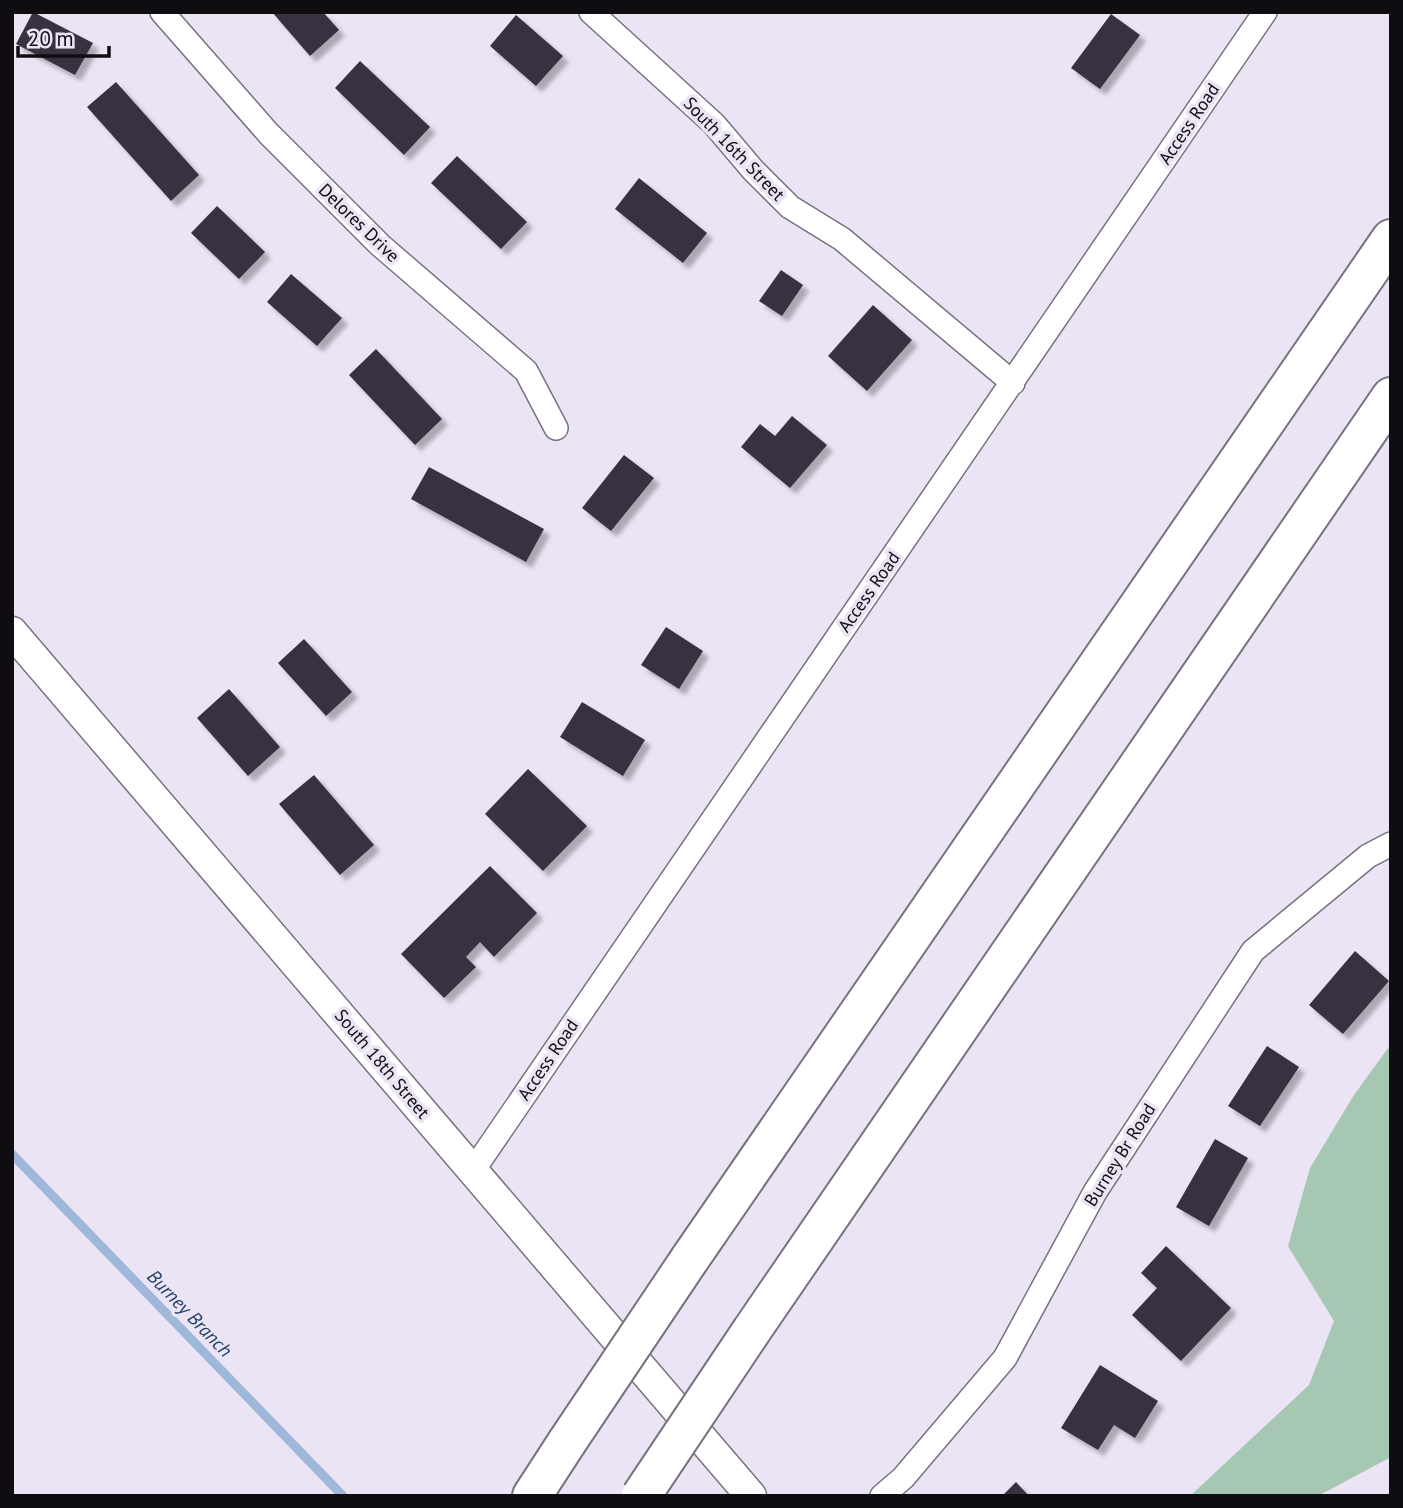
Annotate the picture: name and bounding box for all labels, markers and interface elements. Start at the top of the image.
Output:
scale bar [18,14,108,58]
text: 20 m [28,25,74,52]
street label: Access Road [1153,79,1224,169]
street label: South 16th Street [679,92,790,206]
street label: Delores Drive [314,178,405,267]
street label: Access Road [833,547,905,636]
street label: South 18th Street [330,1004,435,1123]
street label: Access Road [512,1015,583,1105]
street label: Burney Br Road [1079,1099,1160,1210]
water label: Burney Branch [142,1264,238,1362]

